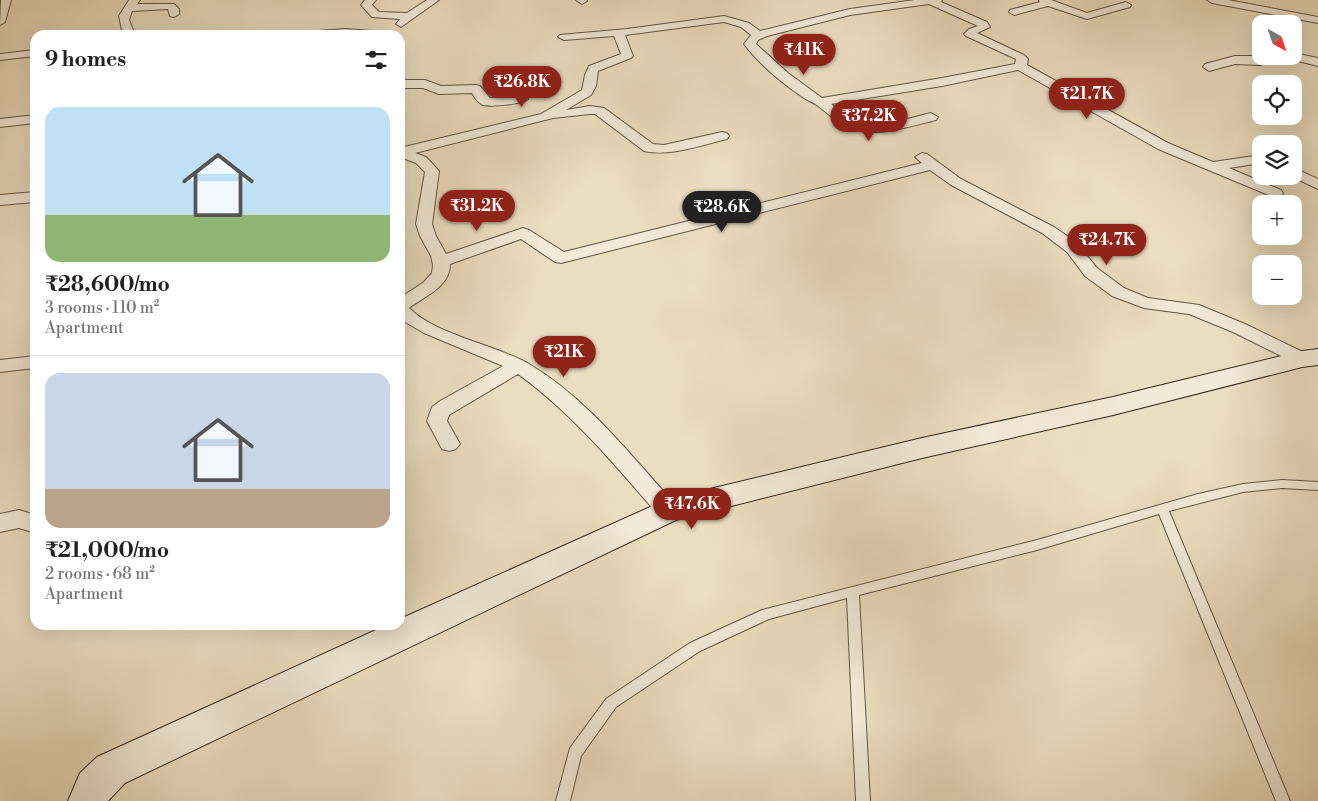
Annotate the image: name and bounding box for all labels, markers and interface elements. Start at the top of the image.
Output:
north arrow [1252,15,1302,65]
map controls [1252,15,1302,305]
pin: ₹41K [774,34,834,76]
text: ₹41K [784,40,824,60]
icon: filters [362,46,390,74]
text: 9 homes [45,47,126,73]
pin: ₹26.8K [481,66,563,108]
text: ₹26.8K [493,72,551,92]
button: locate [1252,75,1302,125]
pin: ₹21.7K [1046,78,1128,120]
text: ₹21.7K [1060,84,1114,104]
pin: ₹37.2K [828,100,910,142]
text: ₹37.2K [842,106,896,126]
button: layers [1252,135,1302,185]
icon: home [173,140,263,230]
pin: ₹31.2K [436,190,518,232]
pin: ₹28.6K [681,190,763,233]
button: + [1252,195,1302,245]
text: ₹31.2K [450,196,504,216]
text: ₹28.6K [693,197,751,217]
pin: ₹24.7K [1066,224,1148,266]
text: ₹24.7K [1078,230,1136,250]
button: − [1252,255,1302,305]
text: ₹28,600/mo [45,272,170,298]
text: 3 rooms · 110 m² [45,298,159,318]
text: Apartment [45,318,124,338]
pin: ₹21K [534,336,594,378]
text: ₹21K [544,342,584,362]
icon: home [173,405,263,495]
pin: ₹47.6K [651,488,733,530]
text: ₹47.6K [664,494,720,514]
text: ₹21,000/mo [45,538,169,564]
text: 2 rooms · 68 m² [45,564,155,584]
text: Apartment [45,584,124,604]

